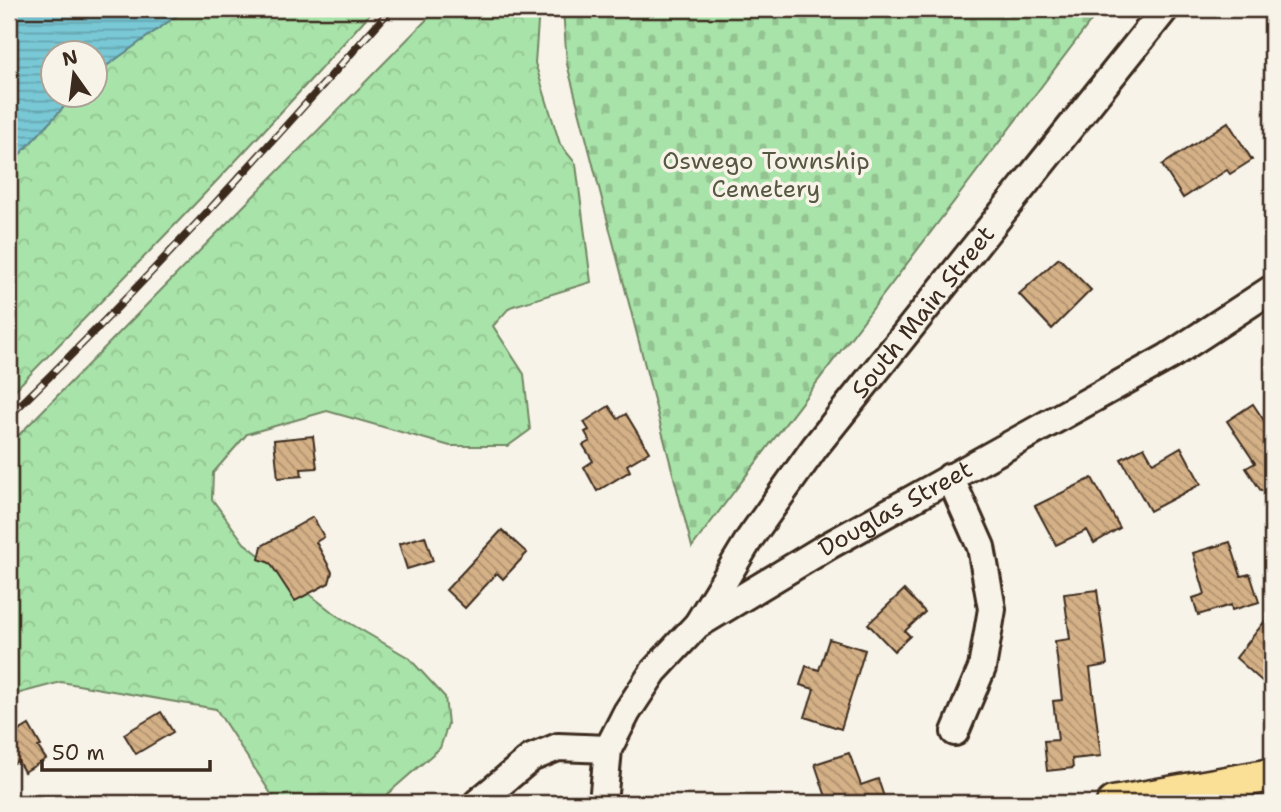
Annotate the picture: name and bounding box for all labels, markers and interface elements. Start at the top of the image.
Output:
north arrow [38,38,108,108]
text: N [60,44,80,72]
park label: Oswego Township Cemetery [662,145,870,205]
street label: South Main Street [844,219,1002,405]
street label: Douglas Street [812,453,978,564]
scale bar [42,728,210,772]
text: 50 m [52,739,105,767]

